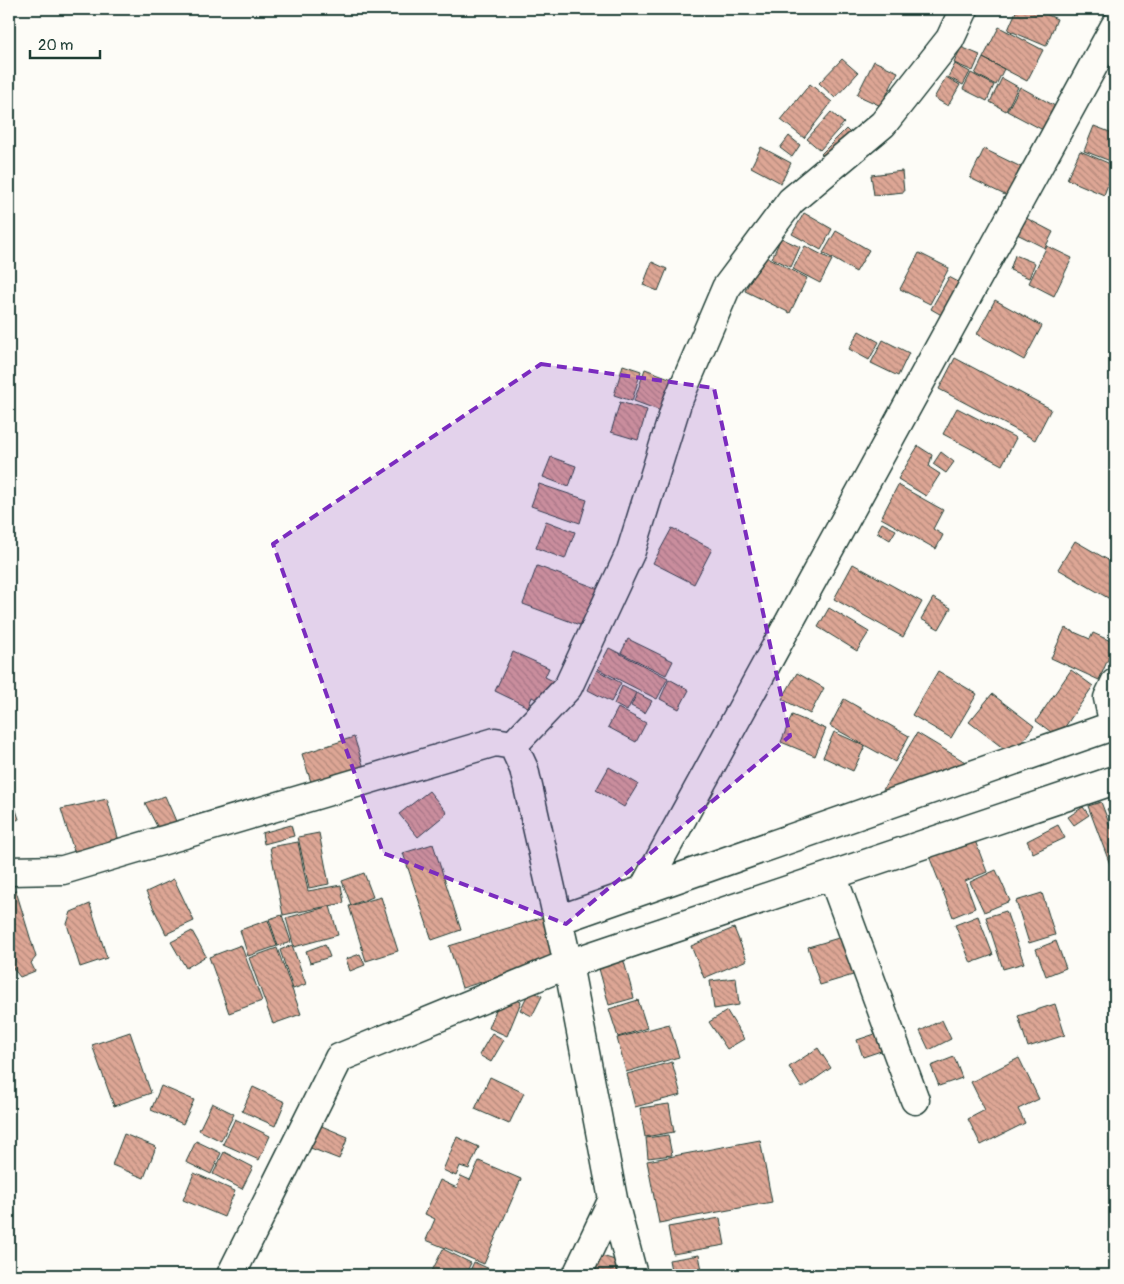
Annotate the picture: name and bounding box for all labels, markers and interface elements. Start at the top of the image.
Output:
scale bar [30,28,100,60]
text: 20 m [38,36,73,55]

